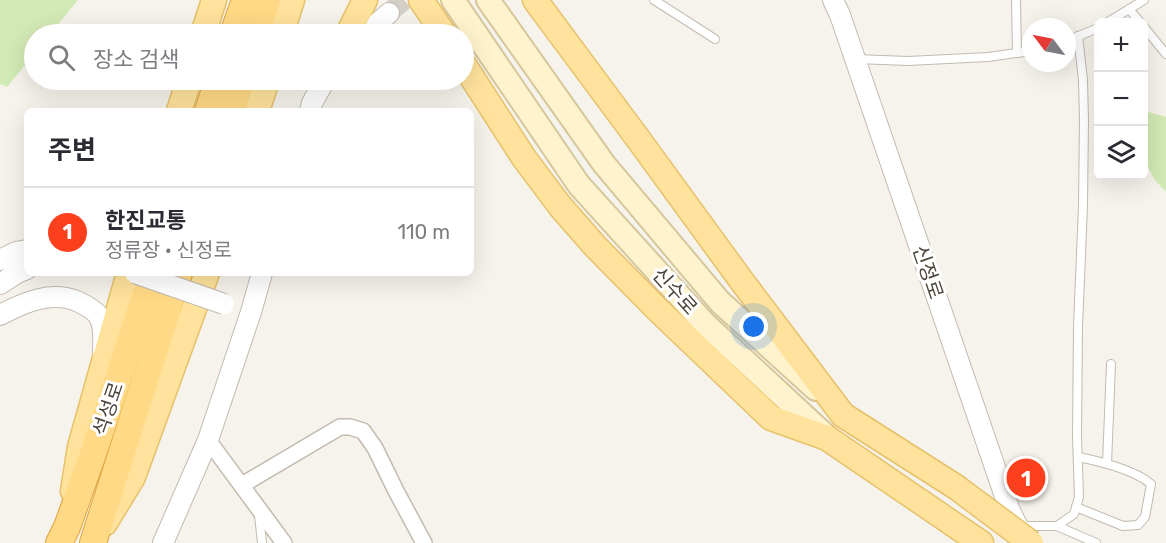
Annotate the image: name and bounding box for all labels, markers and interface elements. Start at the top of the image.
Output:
north arrow [1022,18,1076,72]
map controls [1094,18,1148,180]
button: + [1094,18,1148,72]
search box [24,24,474,90]
icon: search [45,41,78,74]
text: 장소 검색 [93,46,179,73]
button: − [1094,72,1148,126]
button: layers [1094,126,1148,180]
text: 주변 [48,135,96,166]
text: 한진교통 [105,207,186,234]
text: 1 [63,220,72,244]
text: 110 m [398,220,450,244]
text: 정류장 · 신정로 [105,238,232,262]
street label: 신정로 [908,242,948,302]
street label: 신수로 [648,262,702,320]
your location [739,312,768,341]
street label: 석성로 [88,379,128,439]
pin: 1 [1006,456,1046,500]

